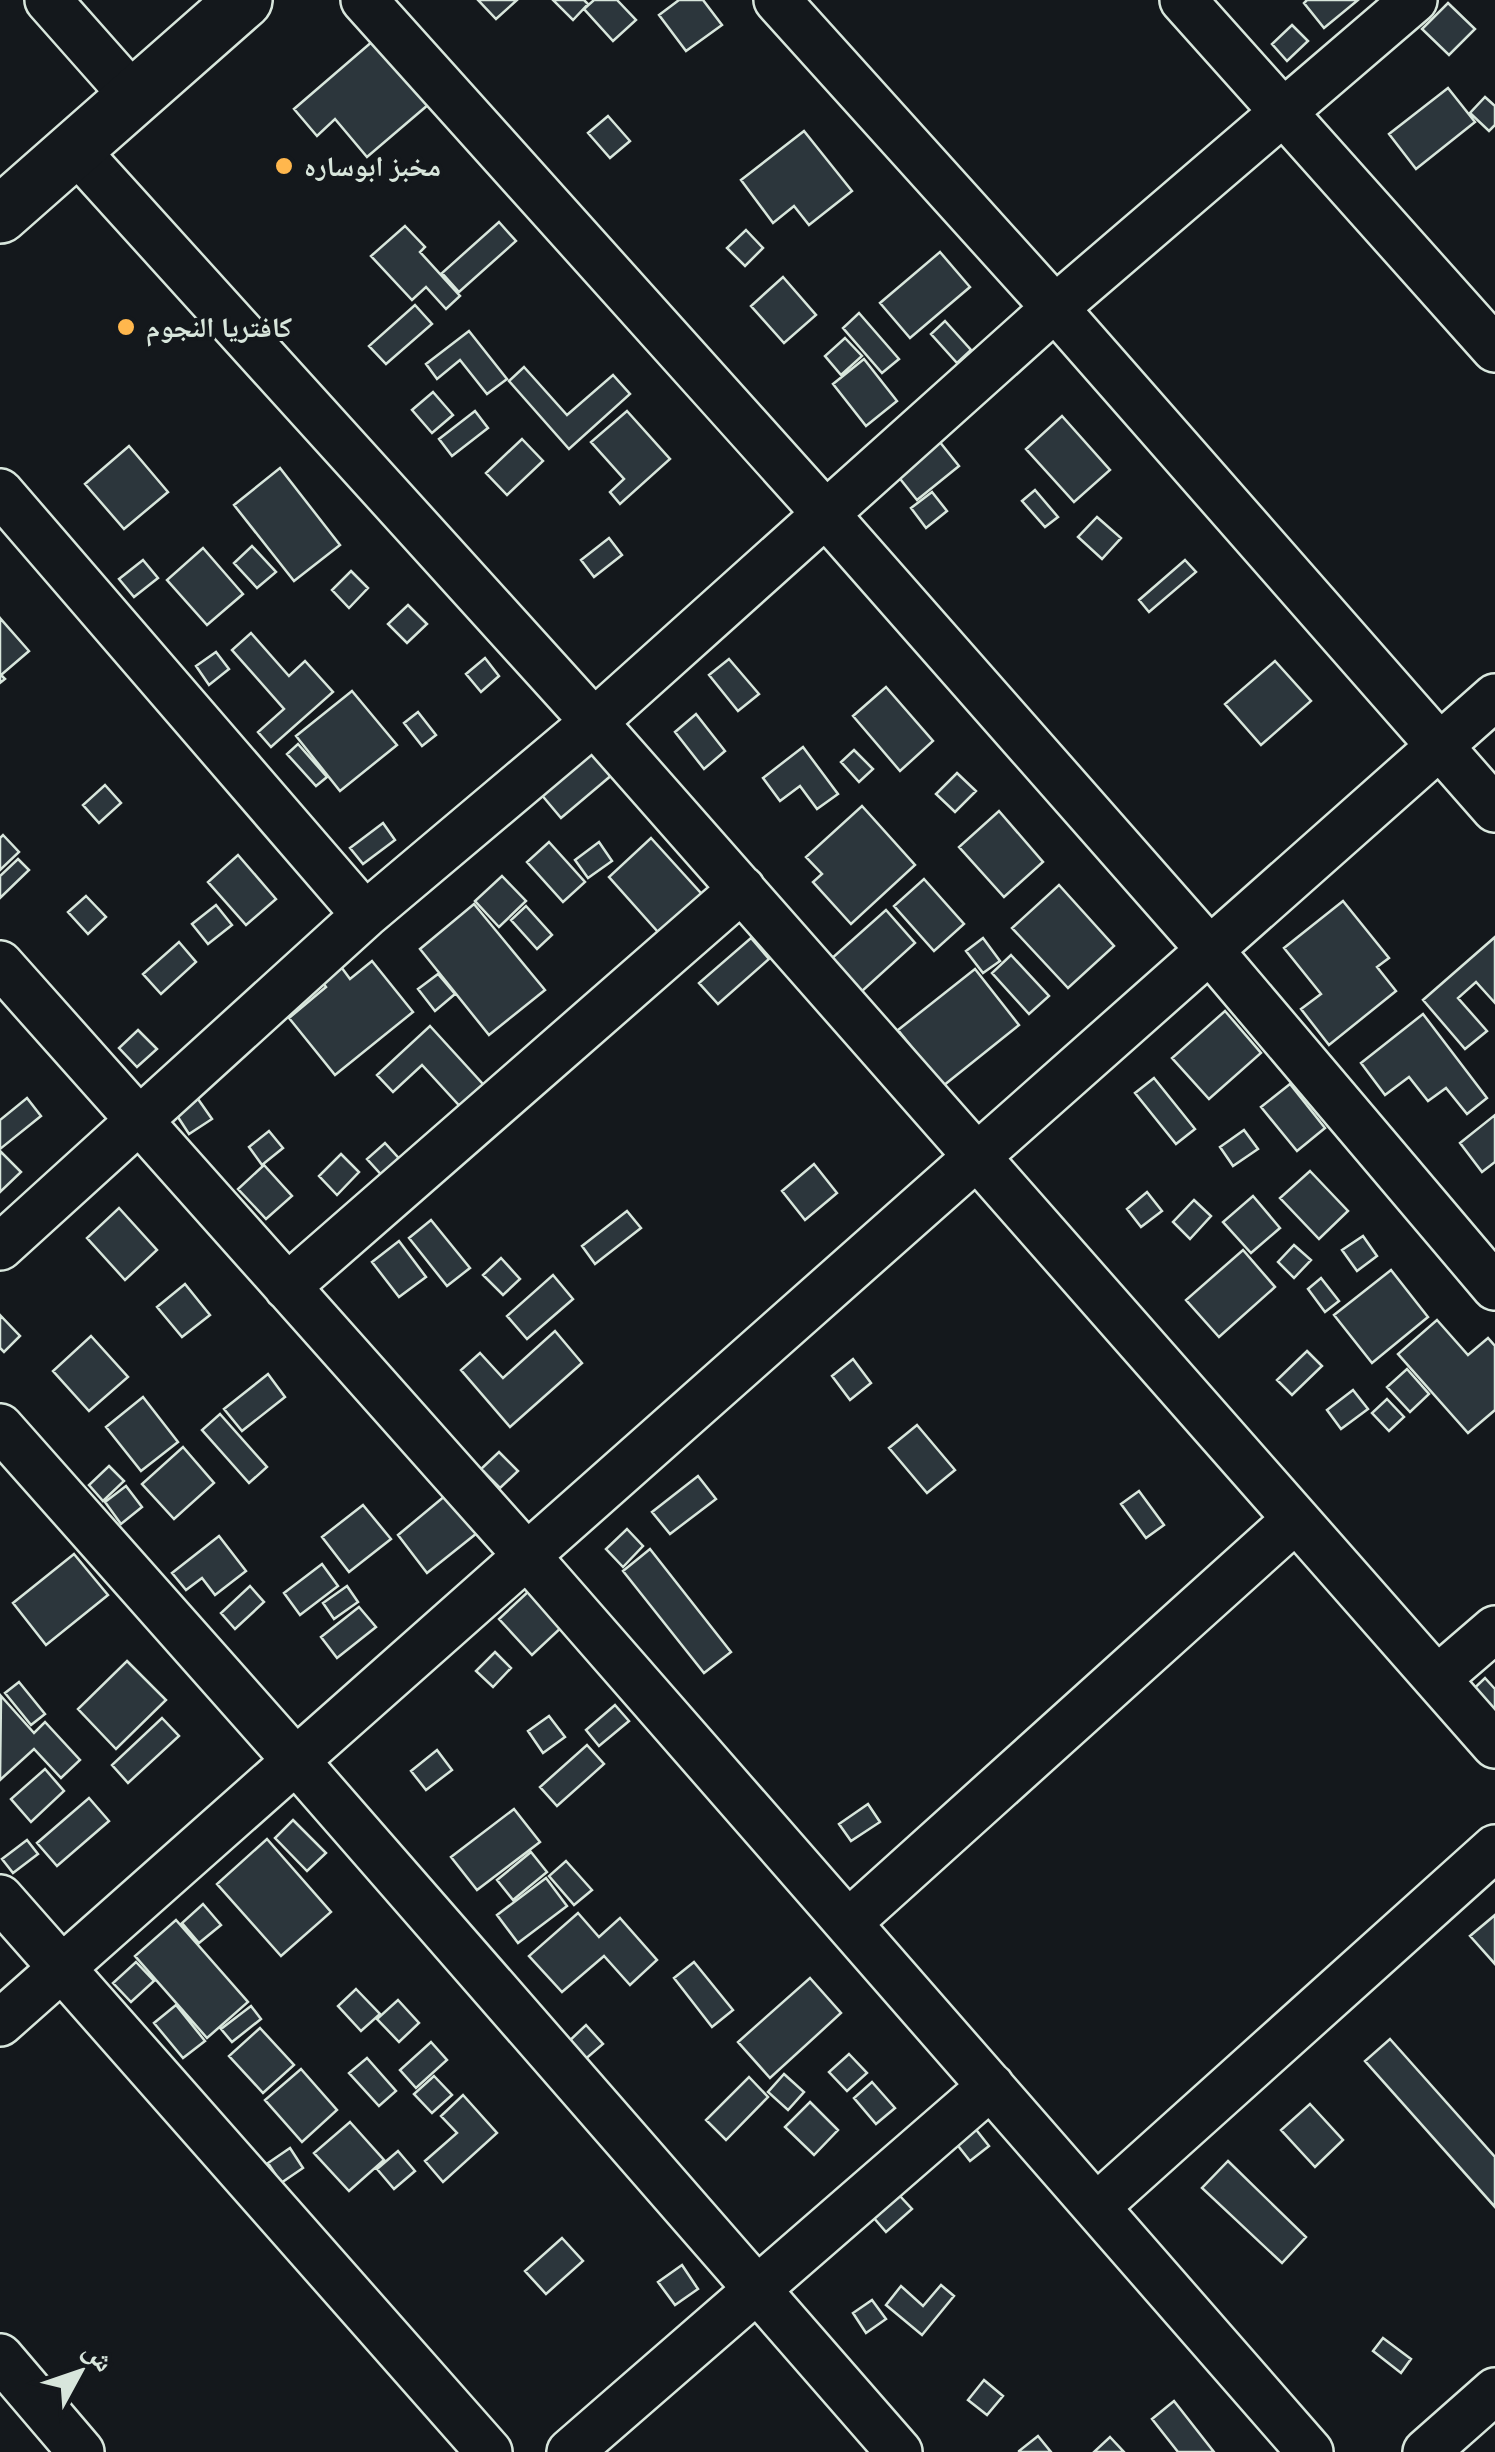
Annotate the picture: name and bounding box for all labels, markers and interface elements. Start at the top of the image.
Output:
place label: مخبز ابوساره [304,148,441,185]
marker: مخبز ابوساره [273,155,295,177]
place label: كافتريا النجوم [146,309,292,347]
marker: كافتريا النجوم [115,316,137,338]
north arrow [30,2322,130,2422]
text: ش [75,2333,122,2380]

